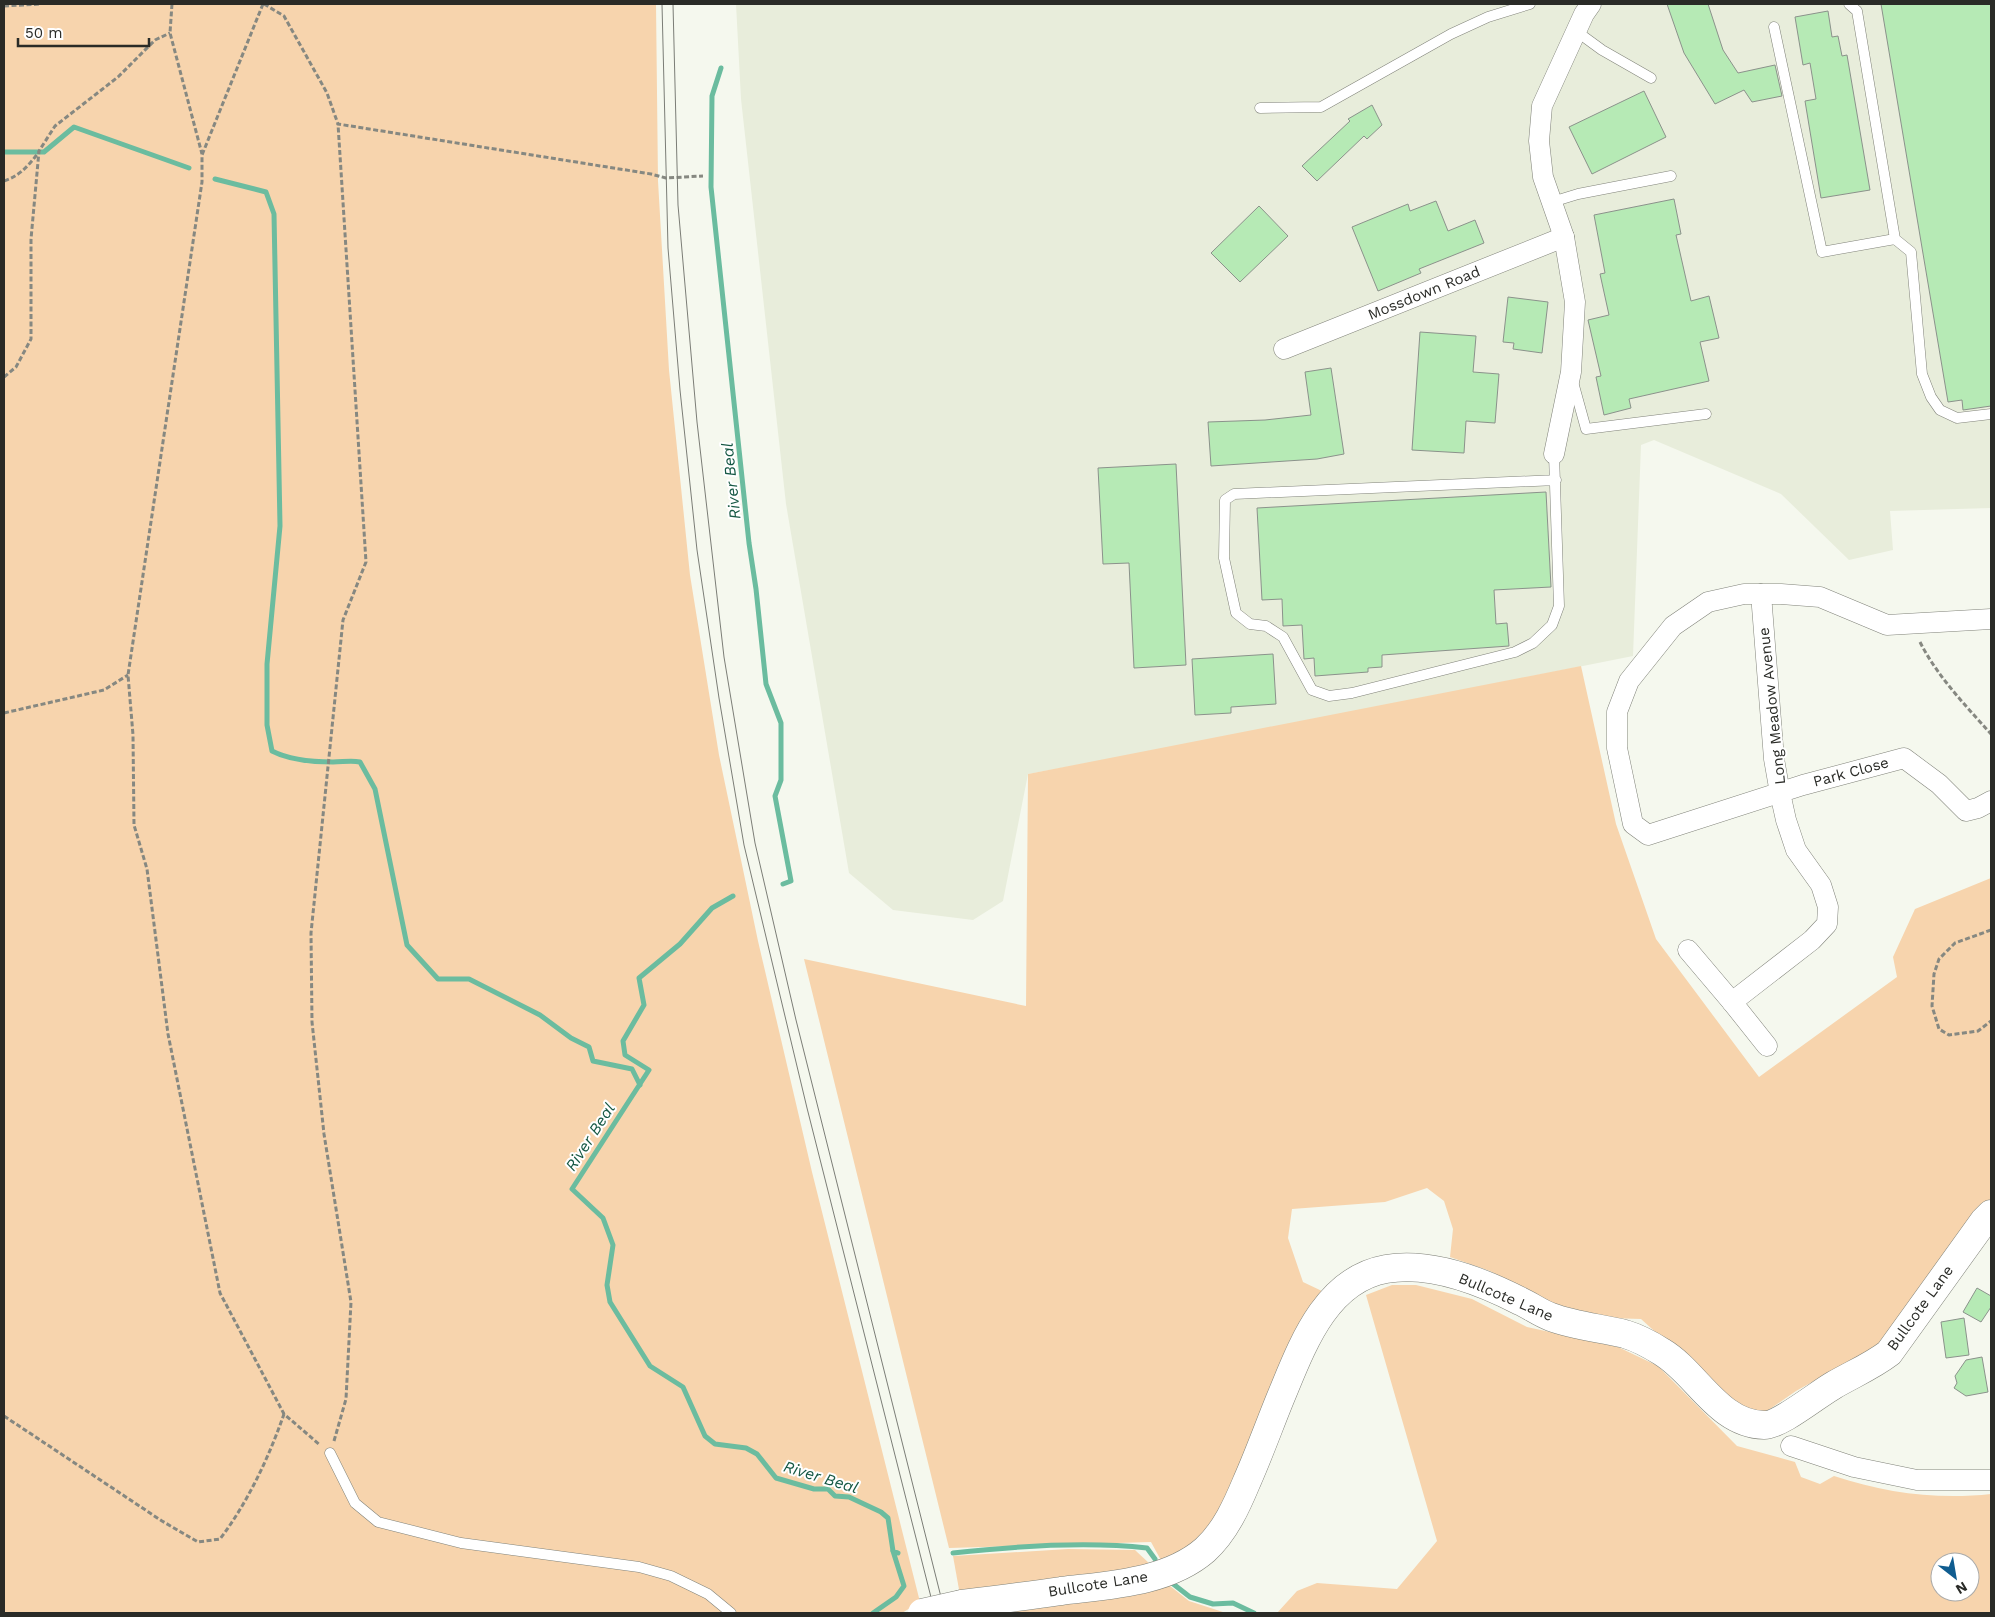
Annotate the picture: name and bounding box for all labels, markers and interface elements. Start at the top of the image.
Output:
scale bar [18,15,149,47]
text: 50 m [25,24,62,42]
street label: Mossdown Road [1365,262,1483,324]
water label: River Beal [718,442,744,520]
street label: Long Meadow Avenue [1755,627,1789,785]
street label: Park Close [1811,753,1891,791]
water label: River Beal [561,1099,619,1174]
street label: Bullcote Lane [1883,1262,1957,1354]
street label: Bullcote Lane [1456,1269,1556,1325]
water label: River Beal [781,1457,861,1497]
north arrow [1930,1552,1980,1602]
street label: Bullcote Lane [1047,1567,1149,1601]
text: N [1953,1579,1970,1598]

